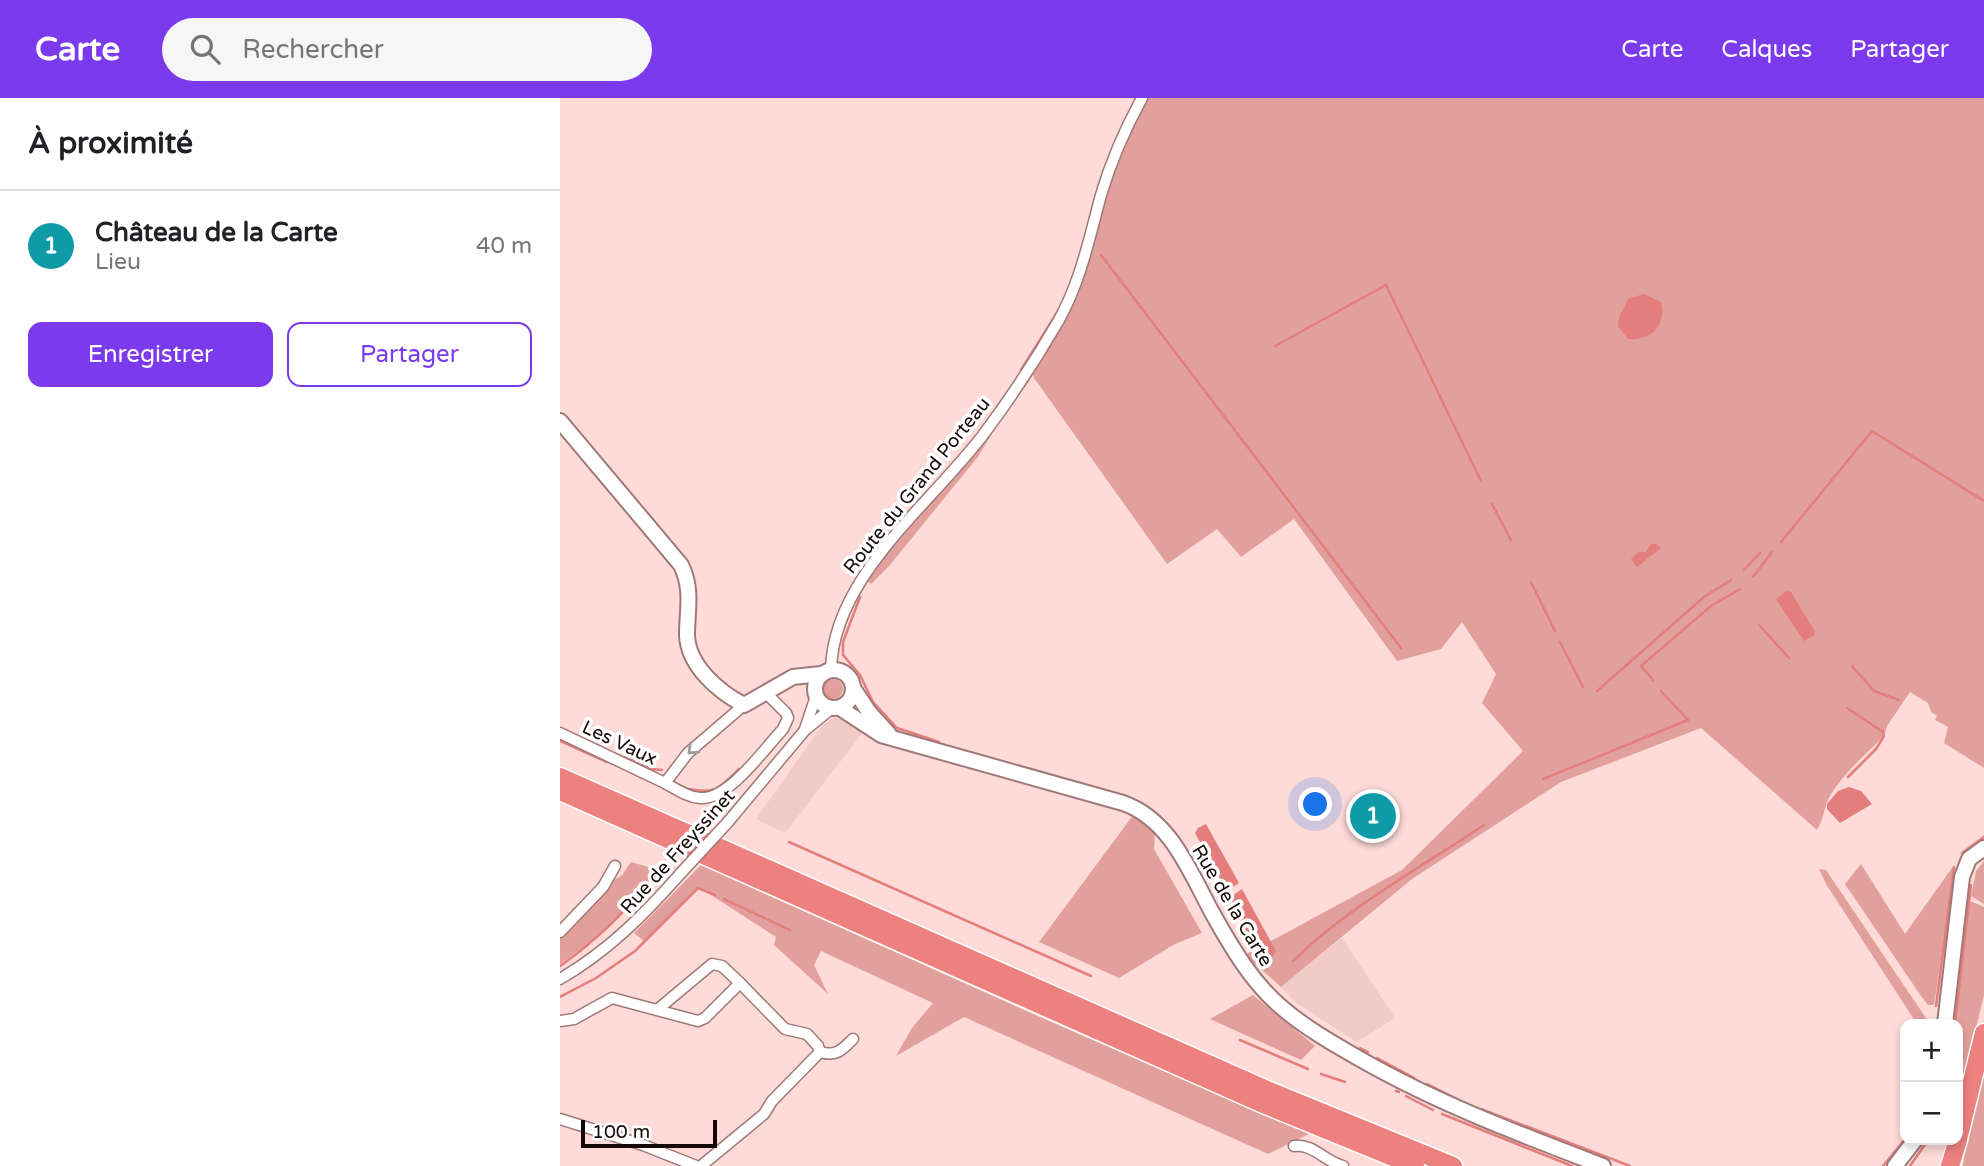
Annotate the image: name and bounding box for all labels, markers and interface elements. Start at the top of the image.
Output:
search box [162,18,652,81]
text: Carte [35,30,120,69]
icon: search [186,30,224,68]
text: Rechercher [242,34,384,65]
text: Carte [1621,35,1683,64]
text: Calques [1721,35,1812,64]
text: Partager [1850,35,1949,64]
text: À proximité [28,125,193,162]
text: Château de la Carte [95,217,338,248]
text: 1 [44,232,58,260]
text: 40 m [476,232,532,260]
text: Lieu [95,248,141,276]
button: Enregistrer [28,322,273,387]
button: Partager [287,322,532,387]
street label: Route du Grand Porteau [839,393,995,578]
street label: Les Vaux [579,716,661,770]
one-way arrow [687,742,700,754]
street label: Rue de Freyssinet [616,785,739,918]
your location [1298,787,1332,821]
pin: 1 [1350,790,1396,842]
street label: Rue de la Carte [1187,841,1277,970]
map controls [1900,1019,1963,1145]
button: + [1900,1019,1963,1082]
button: − [1900,1082,1963,1145]
scale bar [581,1117,718,1149]
text: 100 m [592,1121,650,1143]

